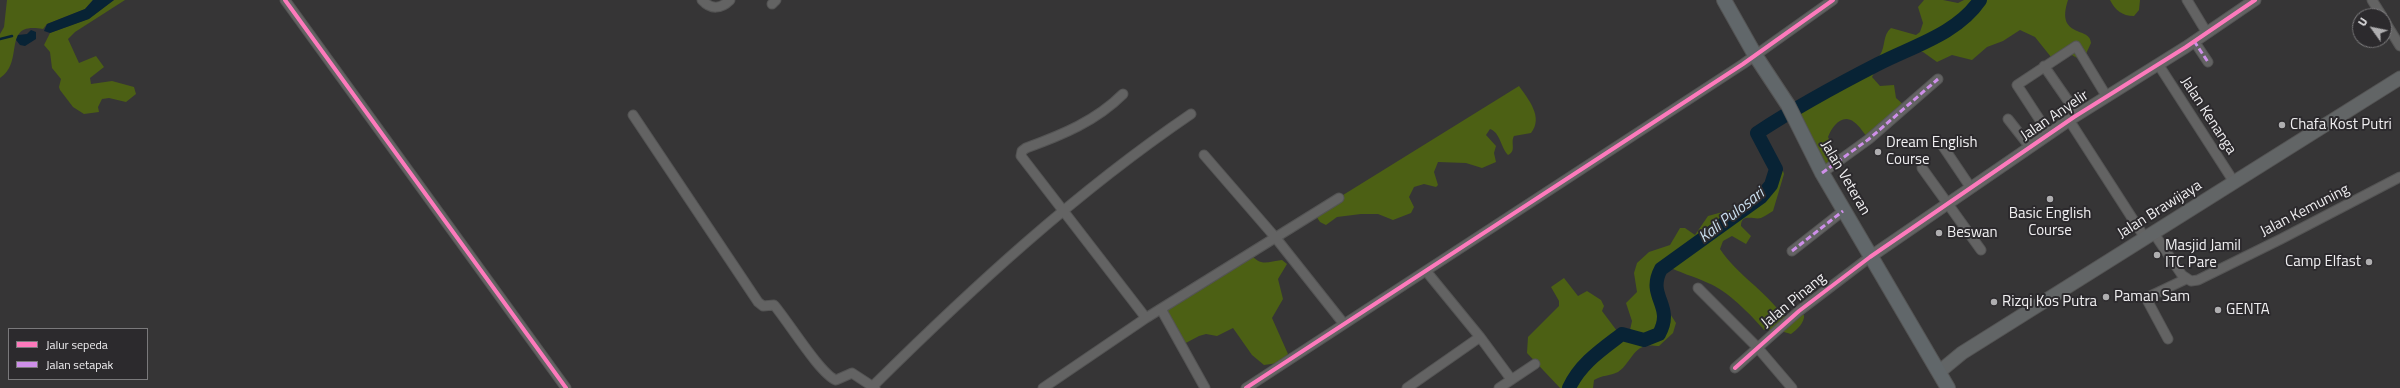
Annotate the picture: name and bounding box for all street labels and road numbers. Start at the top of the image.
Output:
street label: Jalan Kenanga [2176,74,2240,158]
street label: Jalan Anyelir [2018,87,2092,145]
street label: Jalan Veteran [1816,137,1874,219]
street label: Jalan Brawijaya [2114,177,2206,243]
street label: Jalan Kemuning [2257,181,2353,241]
street label: Jalan Pinang [1758,270,1830,332]

